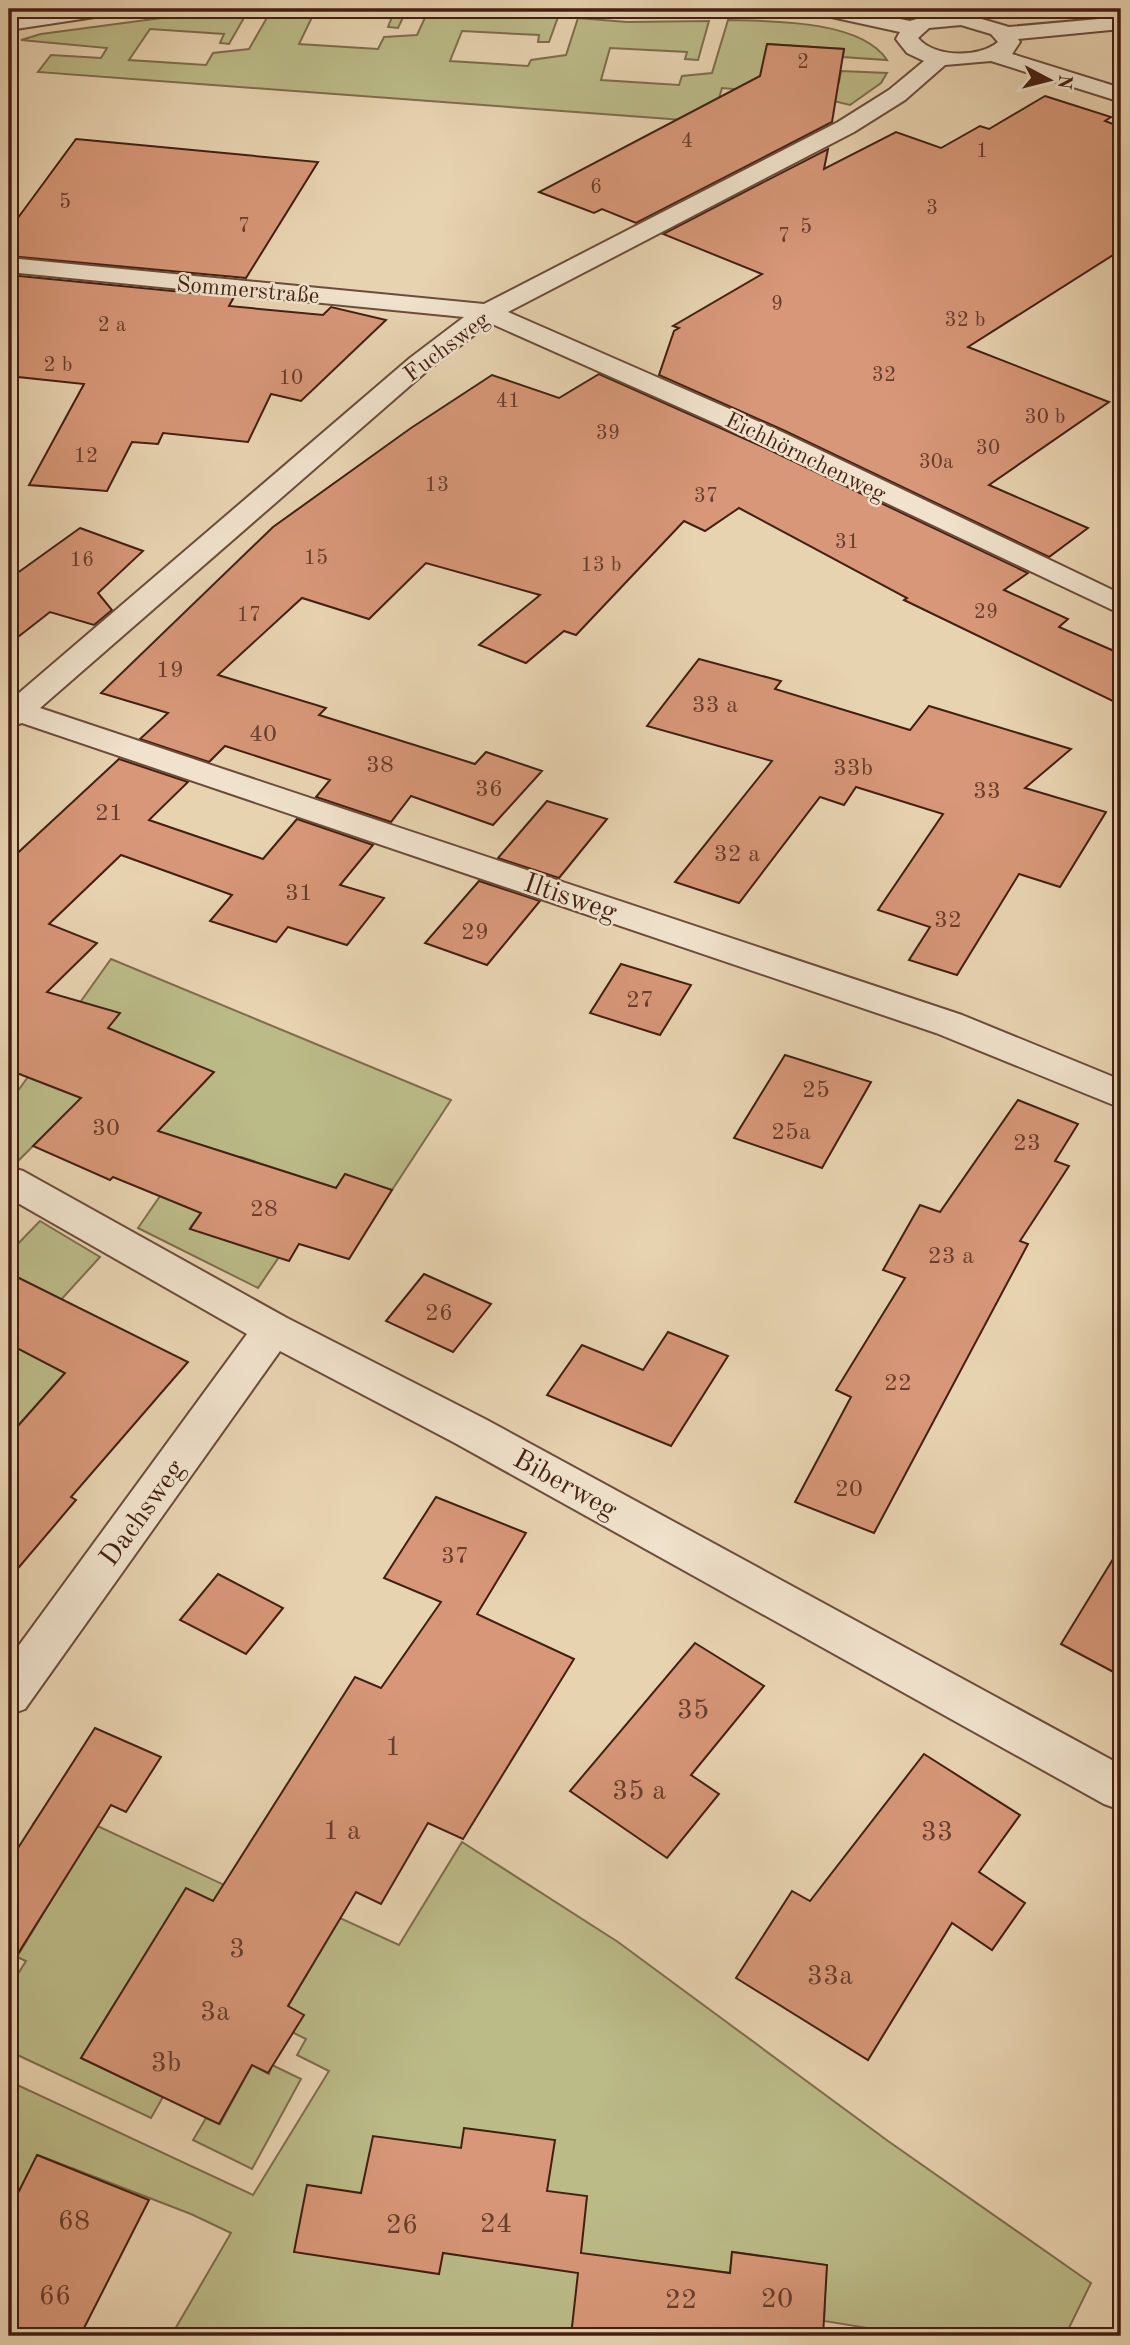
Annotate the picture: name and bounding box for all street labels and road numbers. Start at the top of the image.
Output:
street label: Sommerstraße [175,273,320,308]
street label: Fuchsweg [400,308,494,387]
street label: Eichhörnchenweg [721,409,890,506]
street label: Iltisweg [520,870,620,928]
street label: Biberweg [508,1446,621,1525]
street label: Dachsweg [96,1456,191,1572]

